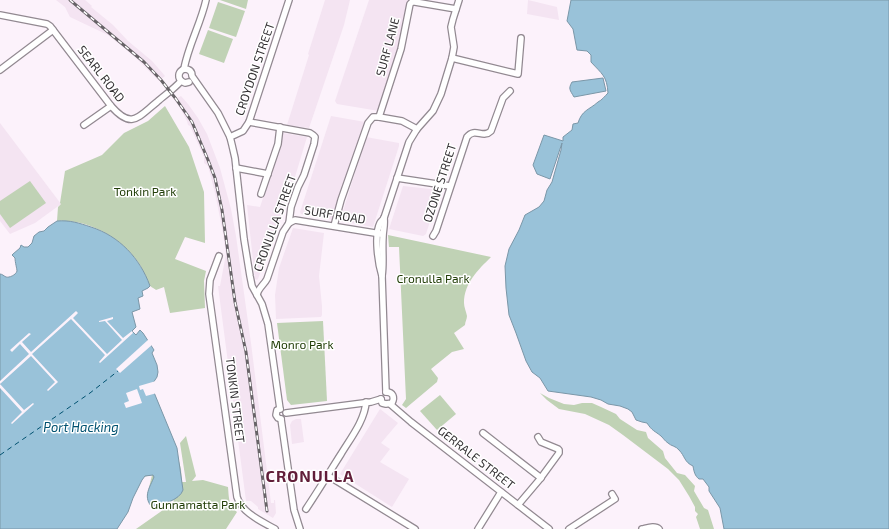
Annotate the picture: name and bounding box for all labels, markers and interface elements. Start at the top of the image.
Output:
street label: SURF LANE [373,16,402,77]
street label: CROYDON STREET [232,20,277,117]
street label: SEARL ROAD [75,42,128,104]
street label: OZONE STREET [420,141,458,224]
street label: CRONULLA STREET [250,172,298,273]
park label: Tonkin Park [114,184,176,198]
street label: SURF ROAD [303,202,367,226]
park label: Cronulla Park [396,271,470,285]
park label: Monro Park [270,337,334,351]
street label: TONKIN STREET [224,356,248,444]
water label: Port Hacking [43,419,119,435]
street label: GERRALE STREET [435,423,518,492]
district label: CRONULLA [266,466,354,485]
park label: Gunnamatta Park [151,497,245,511]

